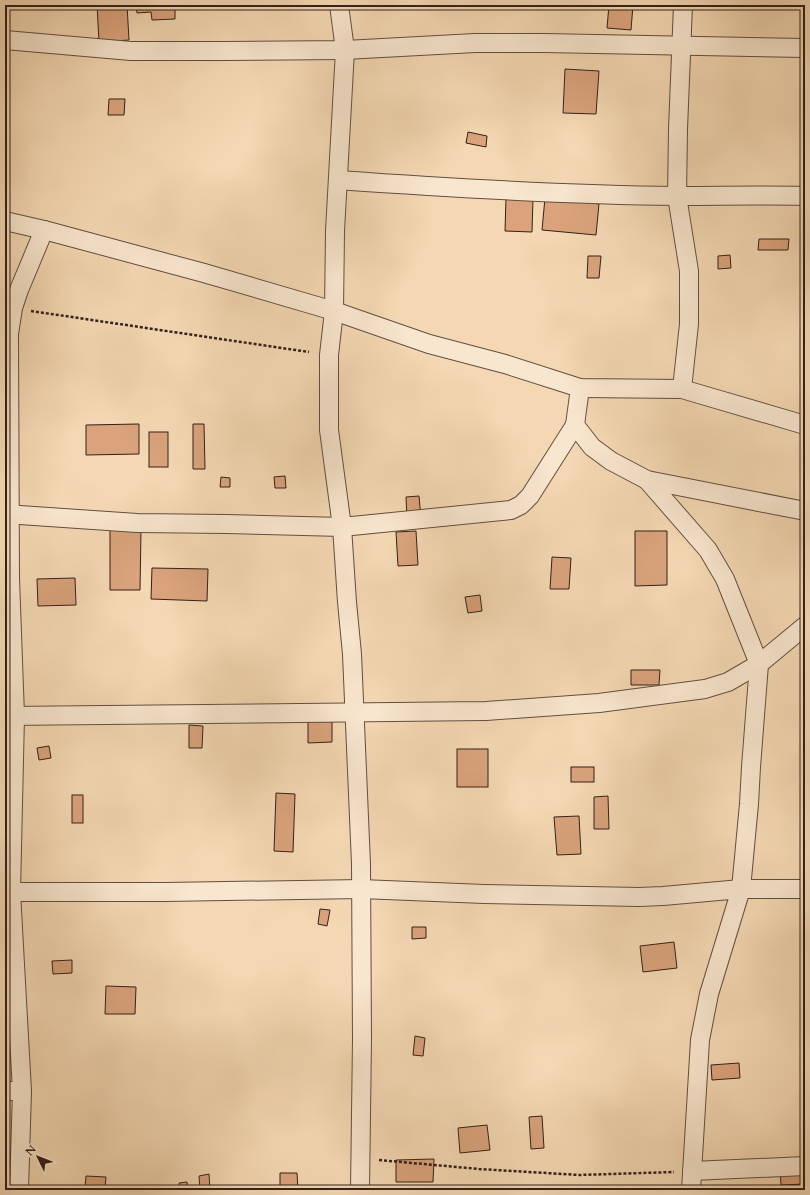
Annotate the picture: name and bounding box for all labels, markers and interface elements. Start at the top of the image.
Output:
north arrow [18,1137,58,1177]
text: N [22,1142,40,1159]

